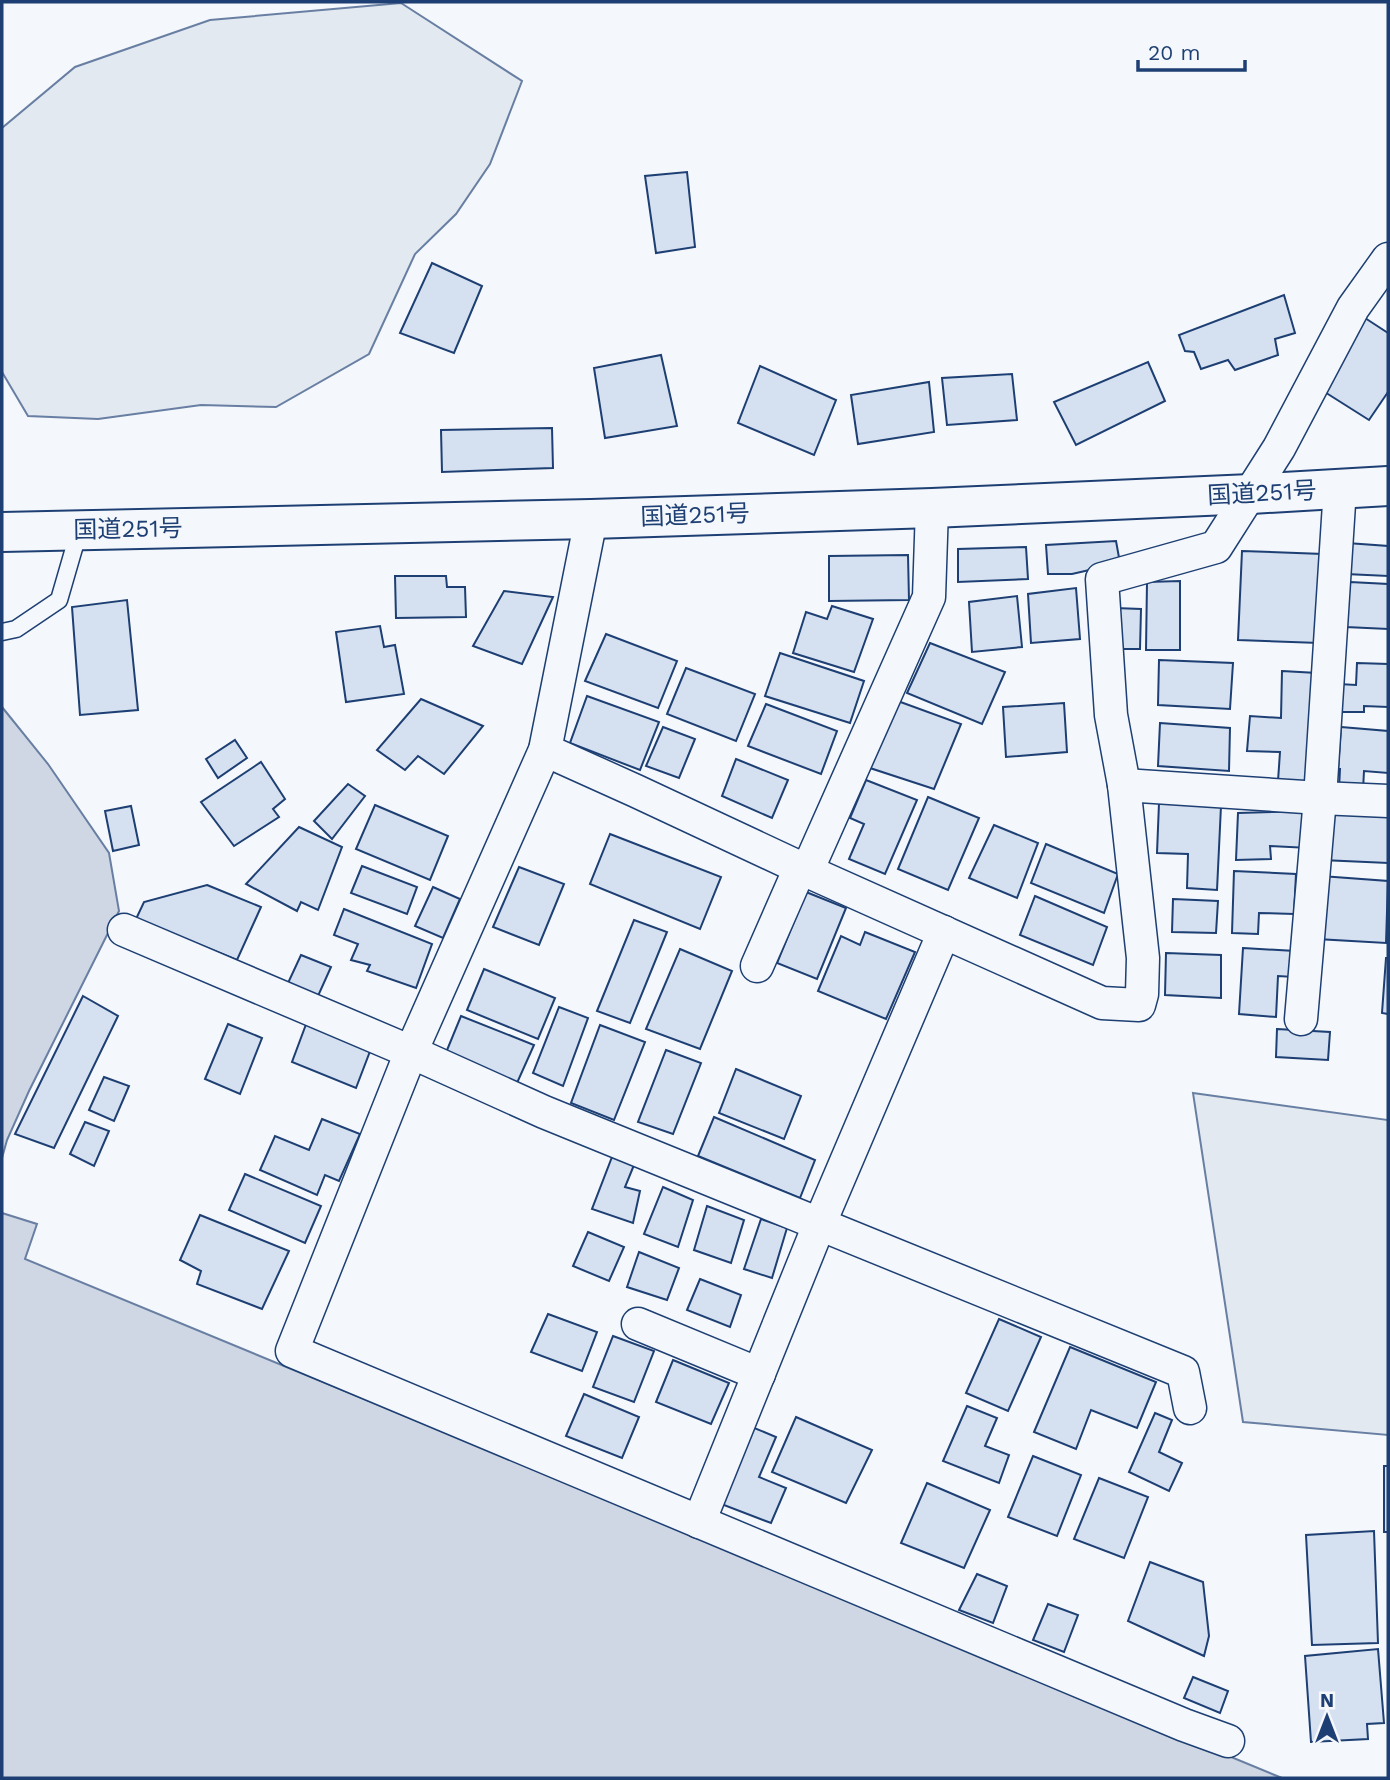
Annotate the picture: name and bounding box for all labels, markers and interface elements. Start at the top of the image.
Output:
scale bar [1138,28,1245,72]
text: 20 m [1148,40,1200,65]
street label: 国道251号 [1207,476,1317,510]
street label: 国道251号 [640,499,750,531]
street label: 国道251号 [73,514,183,544]
north arrow [1292,1682,1362,1752]
text: N [1320,1689,1334,1712]

